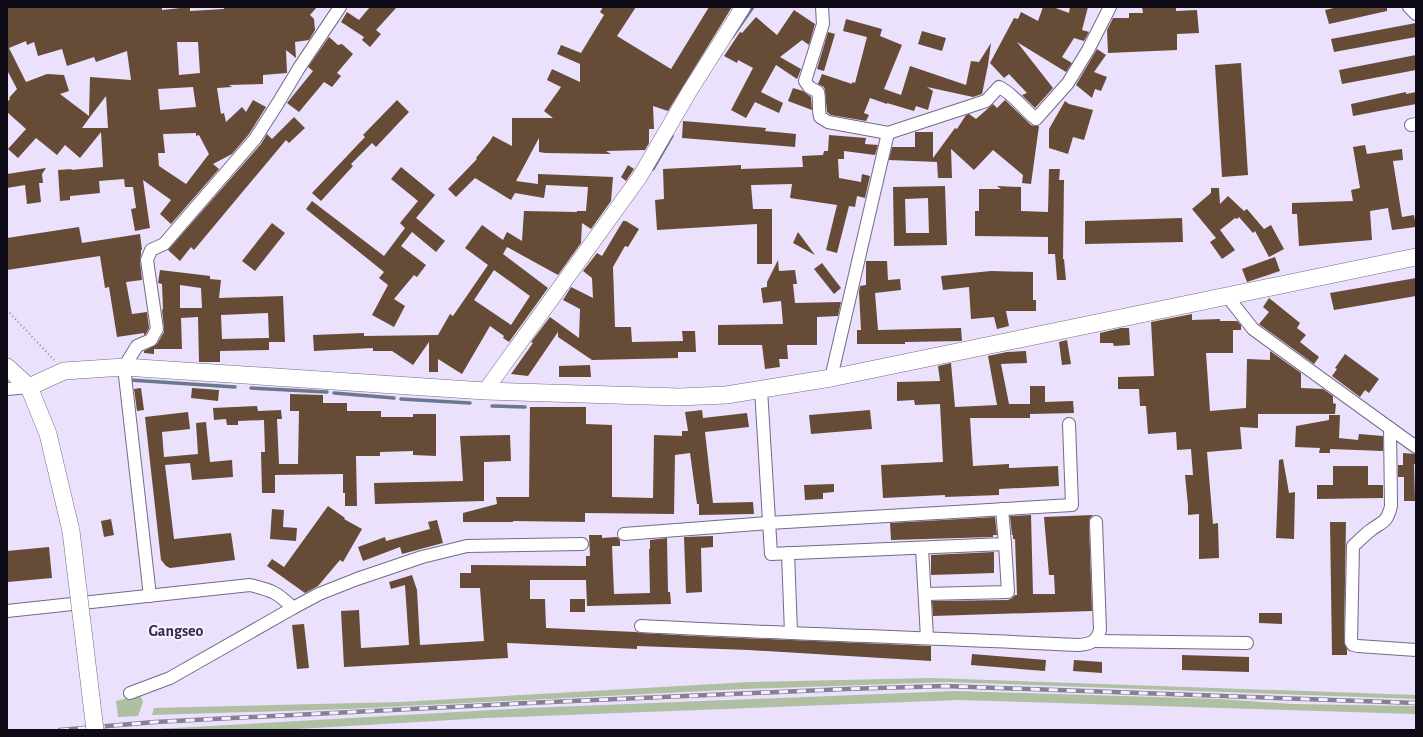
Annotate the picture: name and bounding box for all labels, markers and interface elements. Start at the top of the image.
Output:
district label: Gangseo [148,623,204,639]

